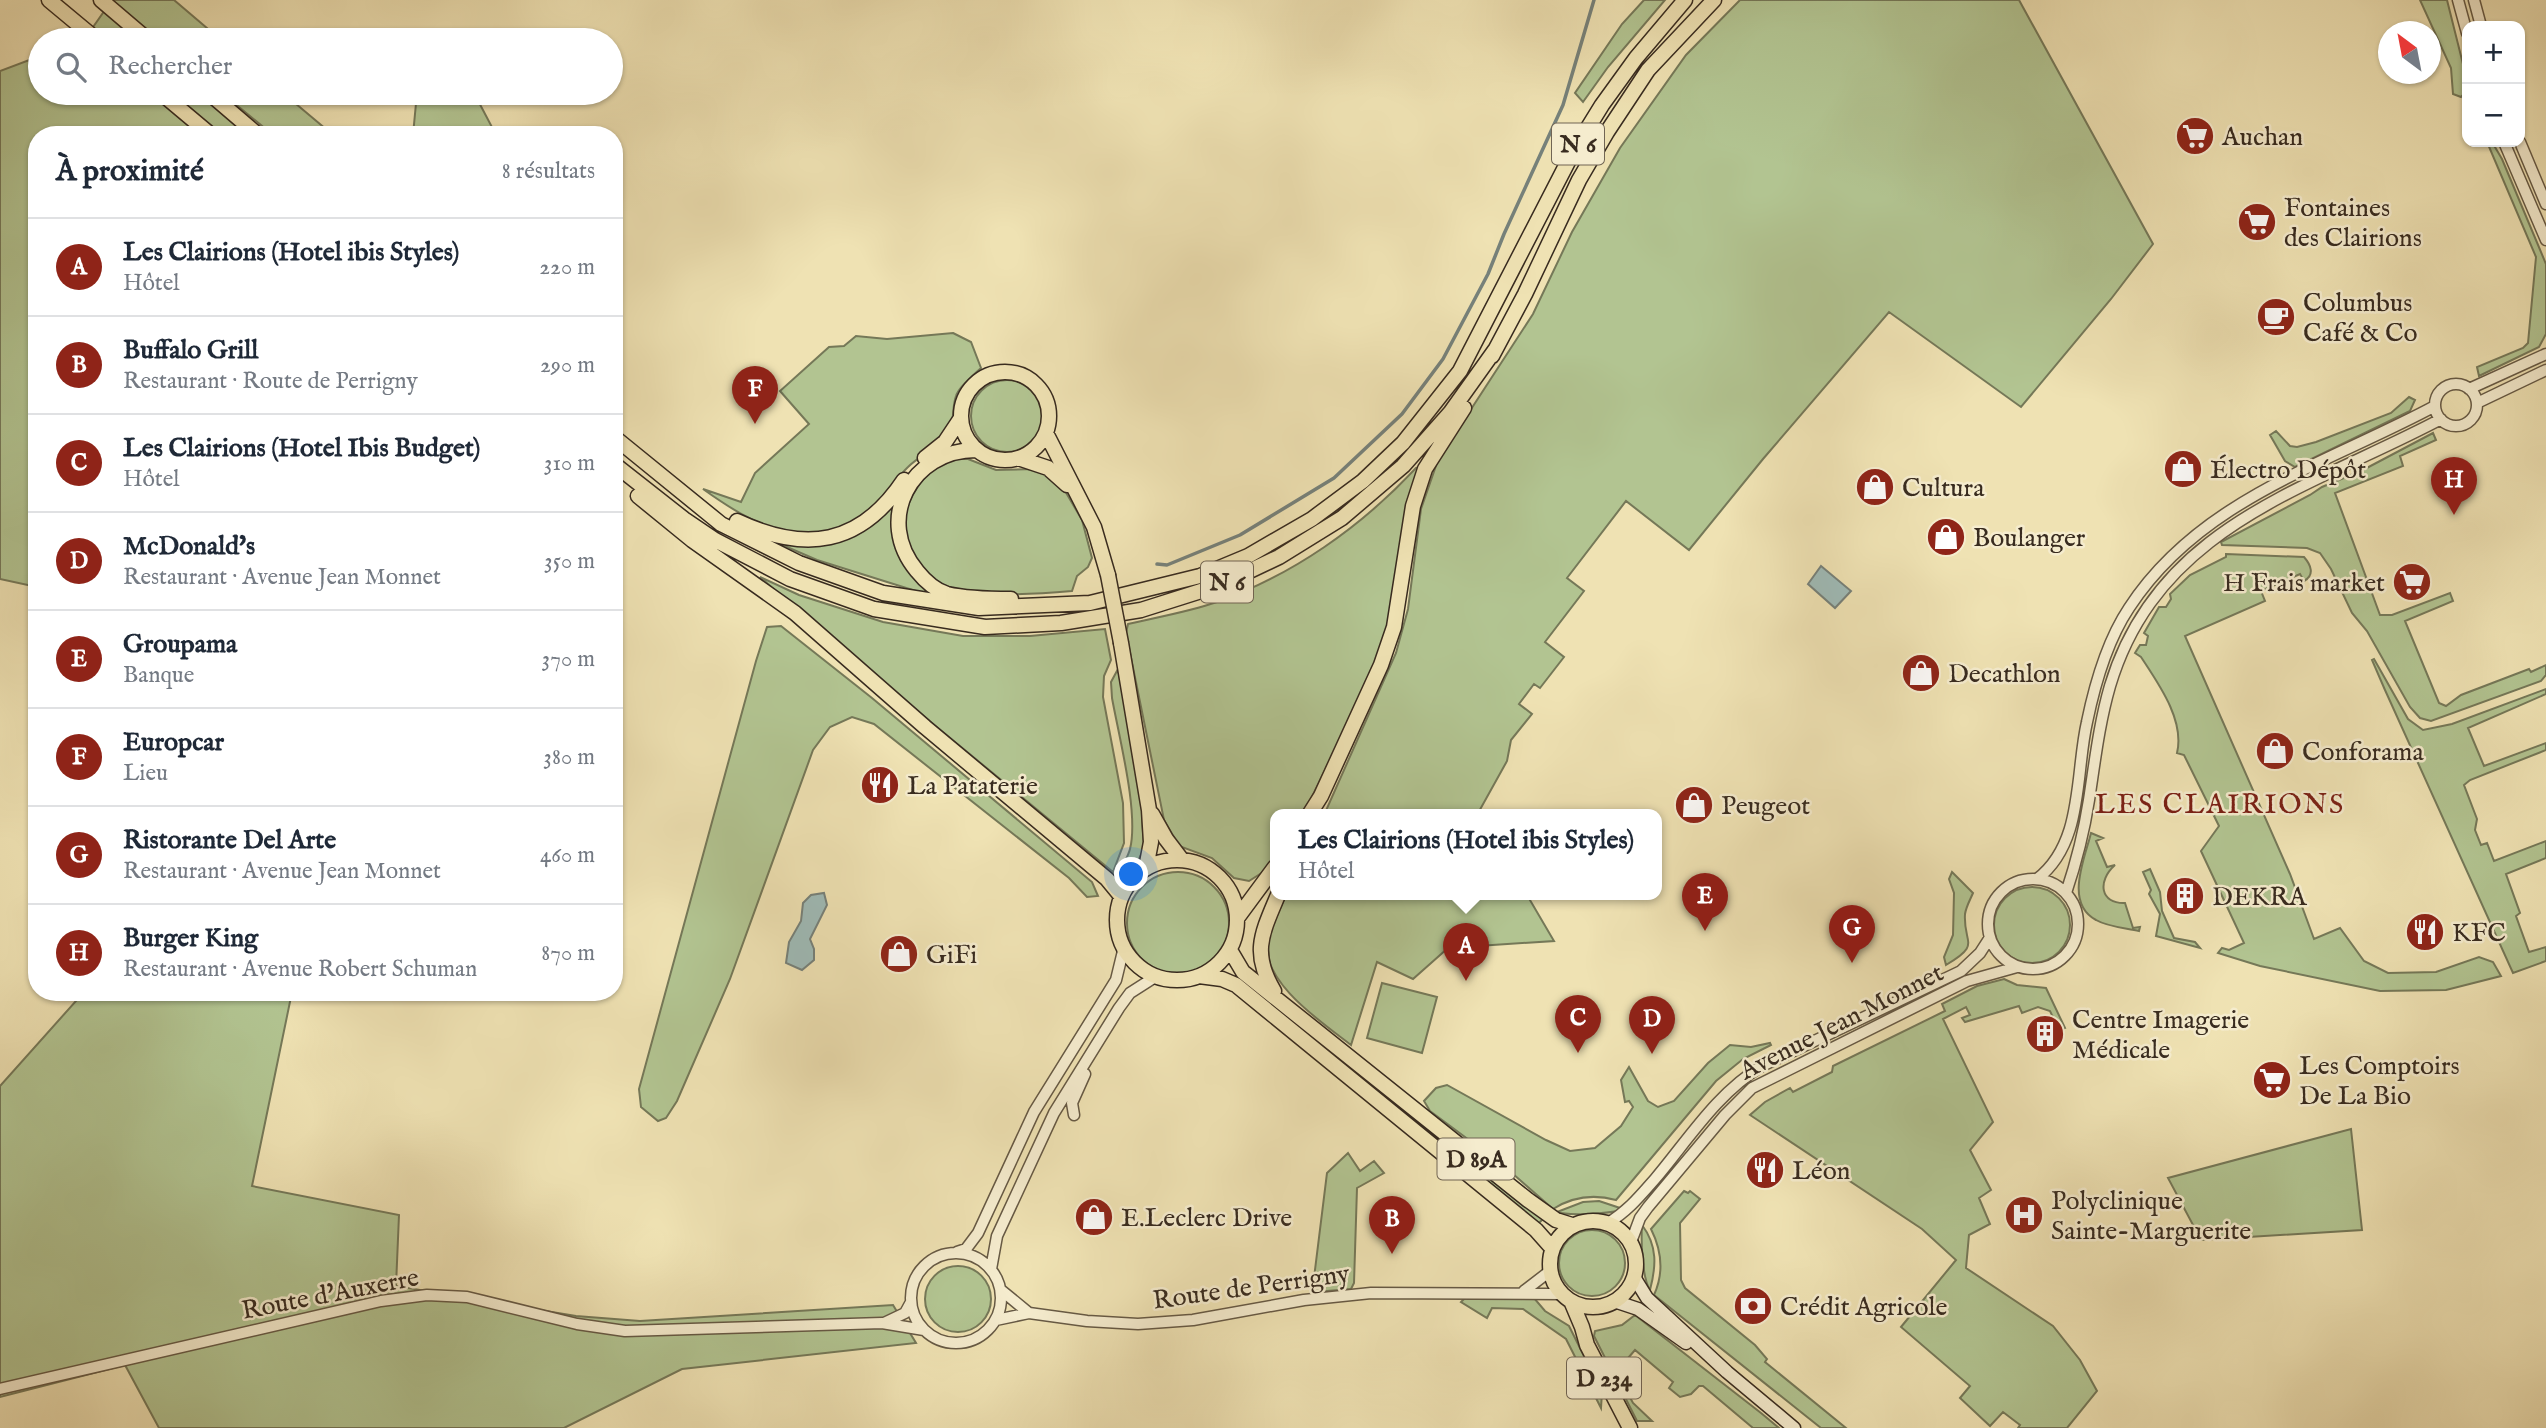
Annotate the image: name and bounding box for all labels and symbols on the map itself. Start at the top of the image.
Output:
north arrow [2378,21,2441,84]
supermarket icon: Auchan [2174,115,2216,157]
place label: Auchan [2221,121,2303,154]
road number: N 6 [1552,124,1604,164]
place label: Fontaines des Clairions [2284,192,2422,255]
supermarket icon: Fontaines des Clairions [2236,201,2278,243]
place label: Columbus Café & Co [2303,287,2418,350]
cafe icon: Columbus Café & Co [2255,296,2297,338]
pin: F [732,366,778,424]
shop icon: Électro Dépôt [2162,448,2204,490]
place label: Électro Dépôt [2210,454,2366,487]
pin: H [2431,457,2477,515]
shop icon: Cultura [1854,466,1896,508]
place label: Cultura [1902,472,1985,505]
shop icon: Boulanger [1925,516,1967,558]
place label: Boulanger [1973,522,2086,555]
supermarket icon: H Frais market [2391,561,2433,603]
road number: N 6 [1201,562,1253,602]
place label: H Frais market [2223,567,2385,600]
shop icon: Decathlon [1900,652,1942,694]
place label: Decathlon [1948,658,2061,691]
shop icon: Conforama [2254,730,2296,772]
place label: Conforama [2302,736,2424,769]
restaurant icon: La Pataterie [859,764,901,806]
place label: La Pataterie [907,770,1038,803]
shop icon: Peugeot [1673,784,1715,826]
district label: LES CLAIRIONS [2095,788,2345,823]
place label: Peugeot [1721,790,1810,823]
your location [1114,857,1148,891]
pin: E [1682,873,1728,931]
building icon: DEKRA [2164,875,2206,917]
place label: DEKRA [2212,881,2308,914]
pin: G [1829,905,1875,963]
restaurant icon: KFC [2404,911,2446,953]
place label: KFC [2452,917,2506,950]
pin: A [1443,923,1489,981]
shop icon: GiFi [878,933,920,975]
place label: GiFi [926,939,977,972]
street label: Avenue Jean Monnet [1733,957,1949,1088]
pin: C [1555,995,1601,1053]
pin: D [1629,996,1675,1054]
place label: Centre Imagerie Médicale [2072,1004,2249,1067]
building icon: Centre Imagerie Médicale [2024,1013,2066,1055]
place label: Les Comptoirs De La Bio [2299,1050,2460,1113]
supermarket icon: Les Comptoirs De La Bio [2251,1059,2293,1101]
road number: D 89A [1438,1139,1514,1180]
restaurant icon: Léon [1744,1149,1786,1191]
place label: Léon [1792,1155,1851,1188]
place label: Polyclinique Sainte-Marguerite [2051,1185,2251,1248]
hospital icon: Polyclinique Sainte-Marguerite [2003,1194,2045,1236]
shop icon: E.Leclerc Drive [1073,1196,1115,1238]
pin: B [1369,1196,1415,1254]
place label: E.Leclerc Drive [1121,1202,1292,1235]
street label: Route de Perrigny [1151,1257,1352,1318]
street label: Route d'Auxerre [239,1261,422,1328]
bank icon: Crédit Agricole [1732,1285,1774,1327]
place label: Crédit Agricole [1780,1291,1947,1324]
road number: D 234 [1567,1358,1641,1398]

